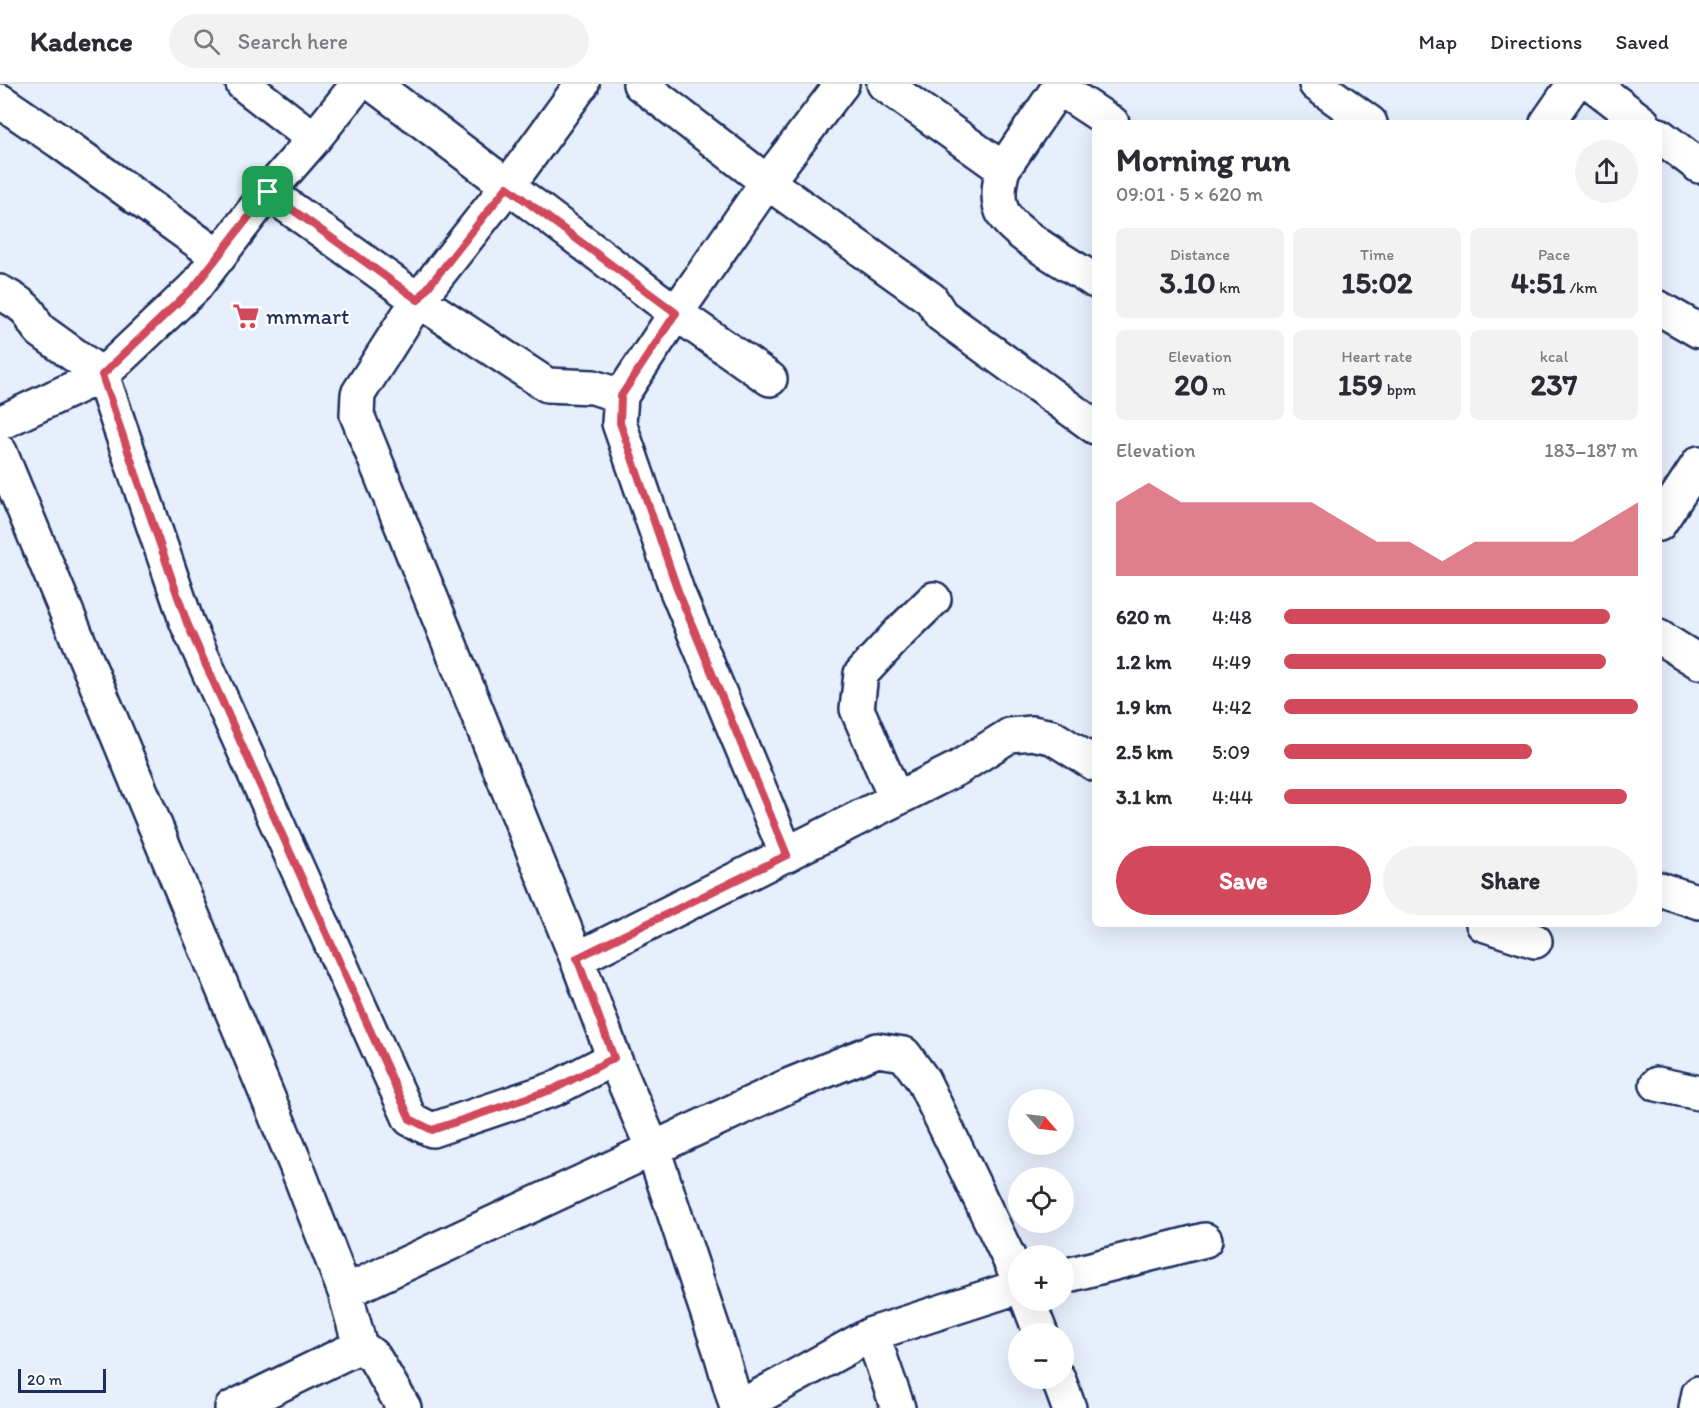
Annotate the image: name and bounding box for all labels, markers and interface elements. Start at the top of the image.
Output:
search box [169,14,589,68]
text: Kadence [30,24,133,58]
icon: search [190,25,223,58]
text: Search here [238,28,348,55]
text: Map [1419,29,1457,54]
text: Directions [1490,29,1582,54]
text: Saved [1615,29,1669,54]
text: Morning run [1116,140,1291,179]
button: share [1575,140,1638,203]
pin [242,166,293,217]
icon: arrive [251,175,284,208]
text: 09:01 · 5 × 620 m [1116,182,1263,206]
text: Distance [1170,245,1230,264]
text: Time [1360,245,1394,264]
text: Pace [1538,245,1570,264]
text: 3.10 [1160,264,1216,301]
text: 15:02 [1341,264,1413,301]
text: 4:51 [1511,264,1566,301]
text: km [1216,278,1240,297]
text: /km [1566,278,1597,297]
supermarket icon: mmmart [231,301,261,331]
place label: mmmart [266,303,349,330]
text: Elevation [1168,347,1232,366]
text: Heart rate [1342,347,1412,366]
text: kcal [1540,347,1568,366]
text: 20 [1174,366,1209,403]
text: 159 [1338,366,1383,403]
text: 237 [1530,366,1578,403]
text: m [1209,380,1226,399]
text: bpm [1383,380,1416,399]
text: Elevation [1116,438,1195,462]
text: 183–187 m [1544,438,1638,462]
text: 620 m [1116,605,1171,629]
text: 4:48 [1212,605,1252,629]
text: 1.2 km [1116,650,1172,674]
text: 4:49 [1212,650,1251,674]
text: 1.9 km [1116,695,1172,719]
text: 4:42 [1212,695,1251,719]
text: 2.5 km [1116,740,1173,764]
text: 5:09 [1212,740,1250,764]
text: 3.1 km [1116,785,1172,809]
text: 4:44 [1212,785,1253,809]
button: Save [1116,846,1371,915]
button: Share [1383,846,1638,915]
north arrow [1008,1089,1074,1155]
map controls [1008,1089,1074,1389]
button: locate [1008,1167,1074,1233]
button: + [1008,1245,1074,1311]
button: − [1008,1323,1074,1389]
scale bar [18,1366,106,1394]
text: 20 m [27,1370,62,1389]

